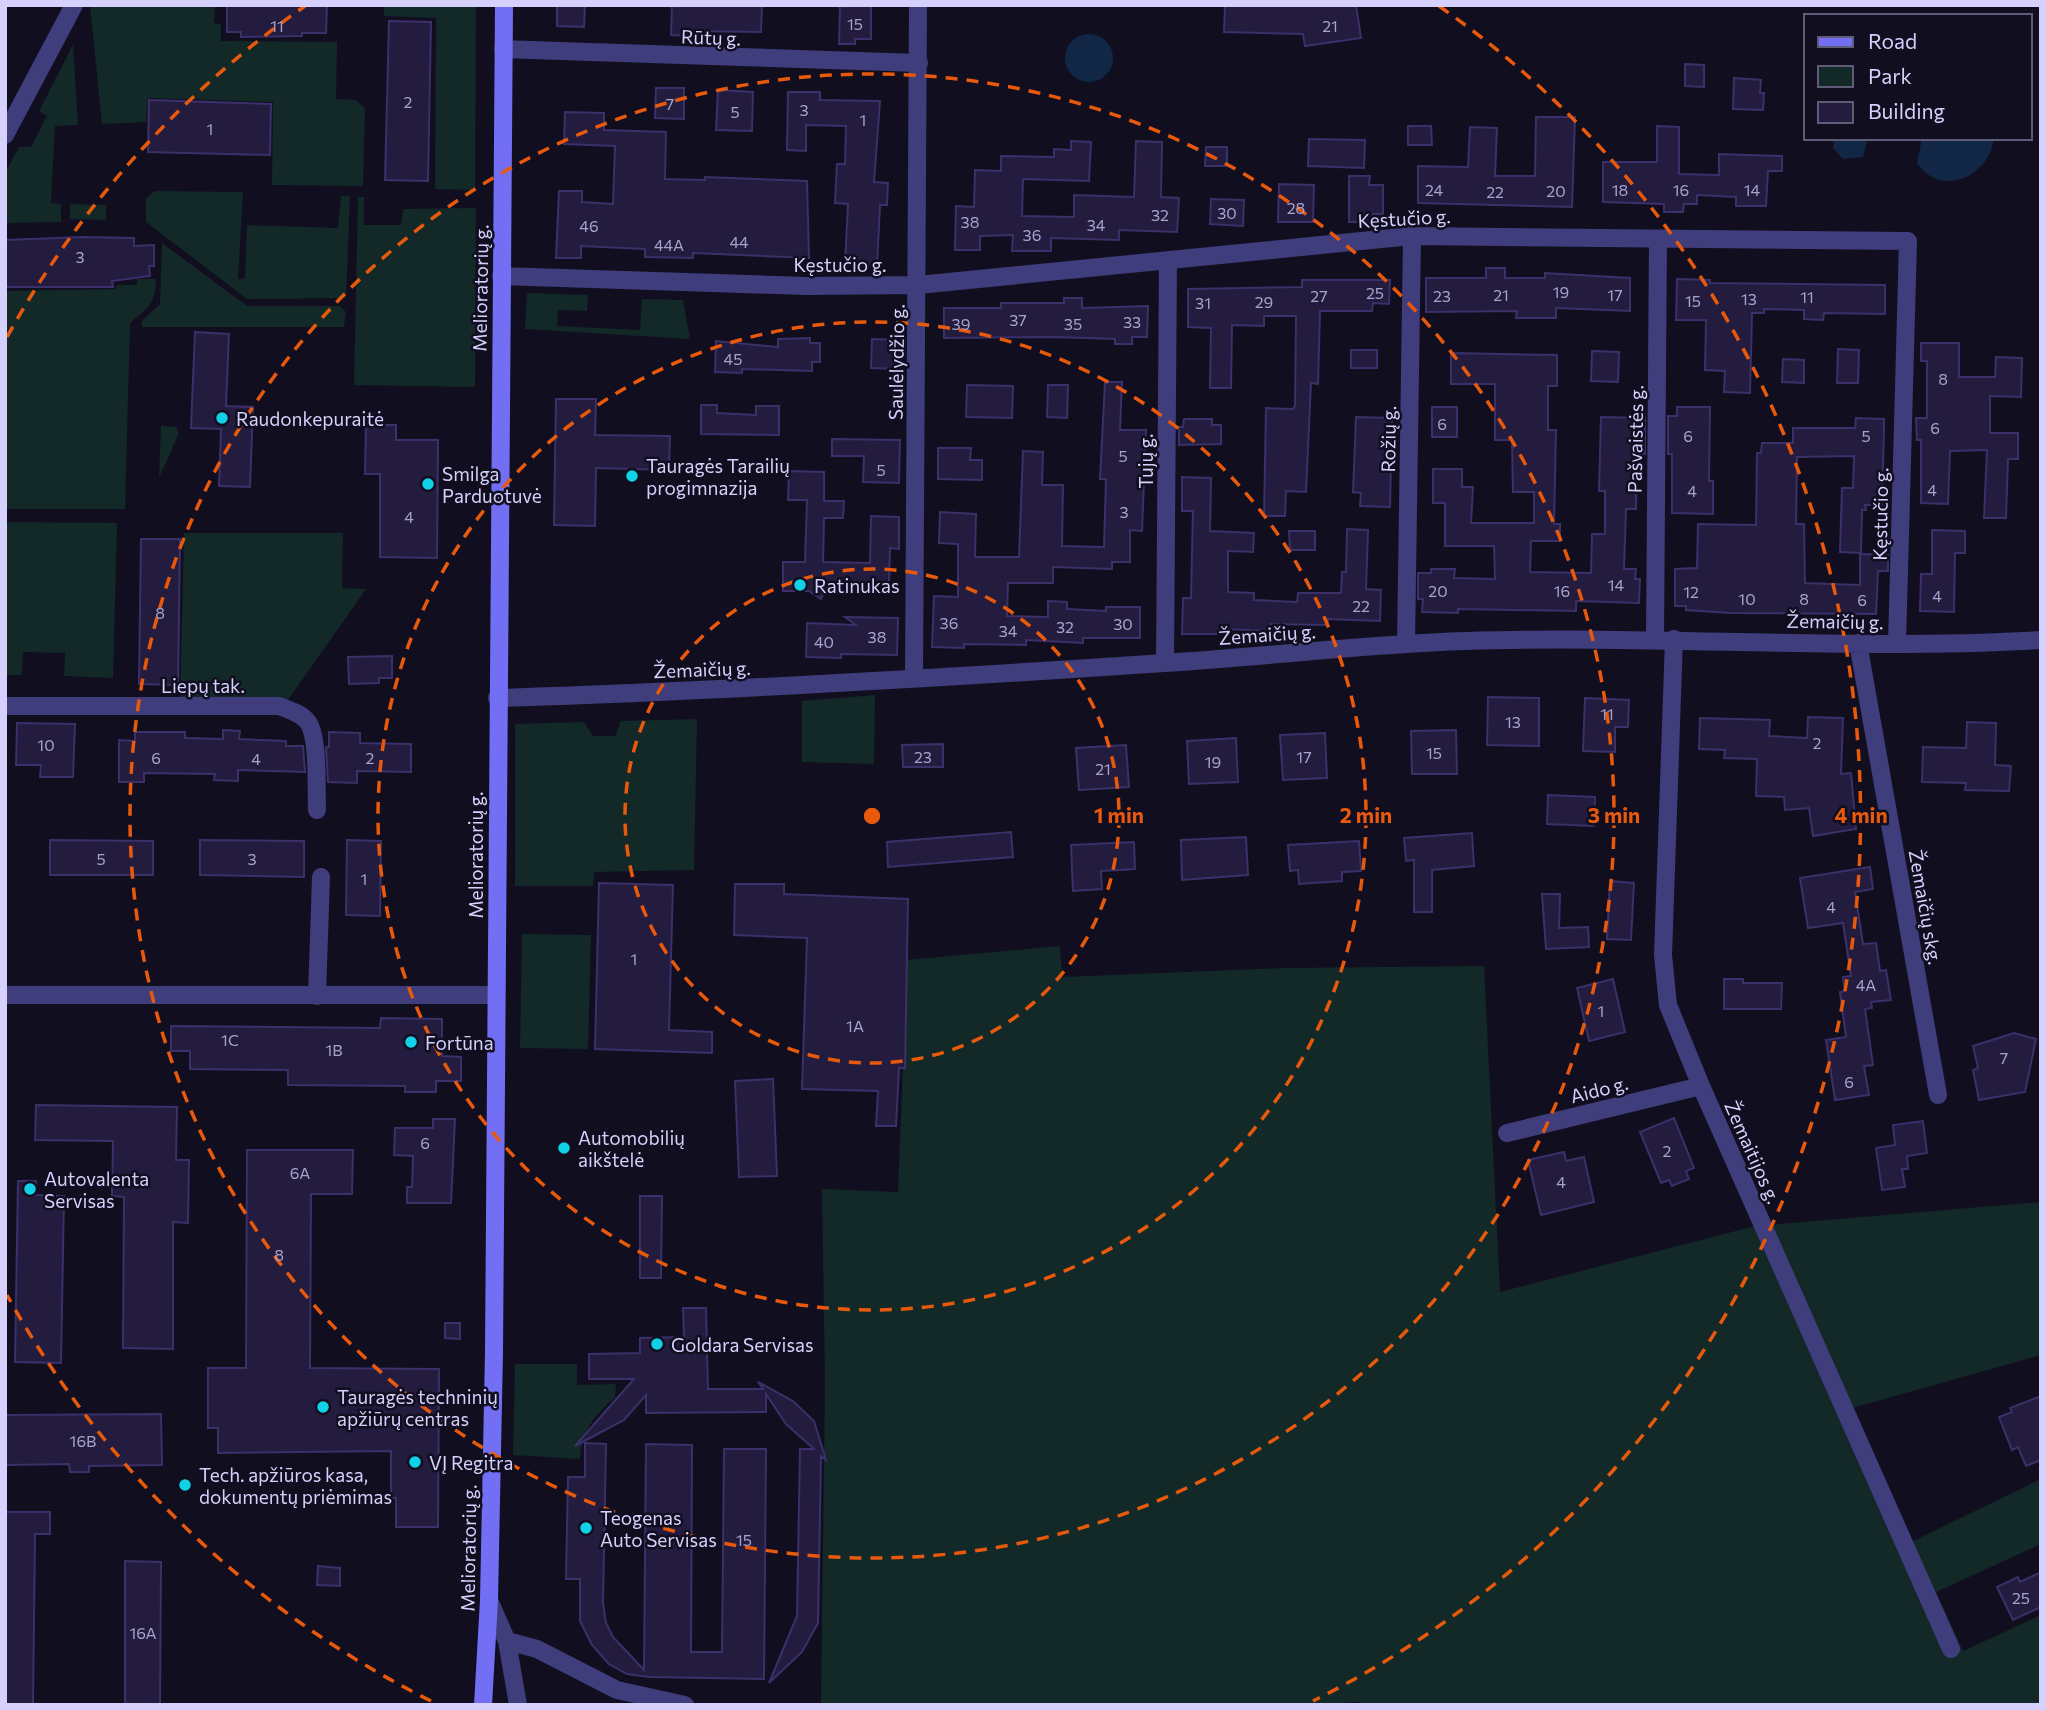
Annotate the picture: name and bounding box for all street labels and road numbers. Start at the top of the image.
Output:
street label: Rūtų g. [681,24,741,50]
street label: Kęstučio g. [1357,204,1451,232]
street label: Melioratorių g. [467,224,493,352]
street label: Kęstučio g. [793,253,887,276]
street label: Saulėlydžio g. [883,304,909,420]
street label: Pašvaistės g. [1623,385,1647,493]
street label: Rožių g. [1376,405,1400,473]
street label: Tujų g. [1134,433,1157,489]
street label: Kęstučio g. [1868,467,1892,561]
street label: Žemaičių g. [1786,609,1884,633]
street label: Žemaičių g. [1218,619,1316,649]
street label: Žemaičių g. [653,656,751,682]
street label: Liepų tak. [161,674,245,697]
street label: Melioratorių g. [464,791,487,919]
street label: Žemaičių skg. [1905,848,1947,966]
street label: Aido g. [1568,1071,1630,1107]
street label: Žemaitijos g. [1720,1097,1786,1207]
street label: Melioratorių g. [455,1484,481,1612]

